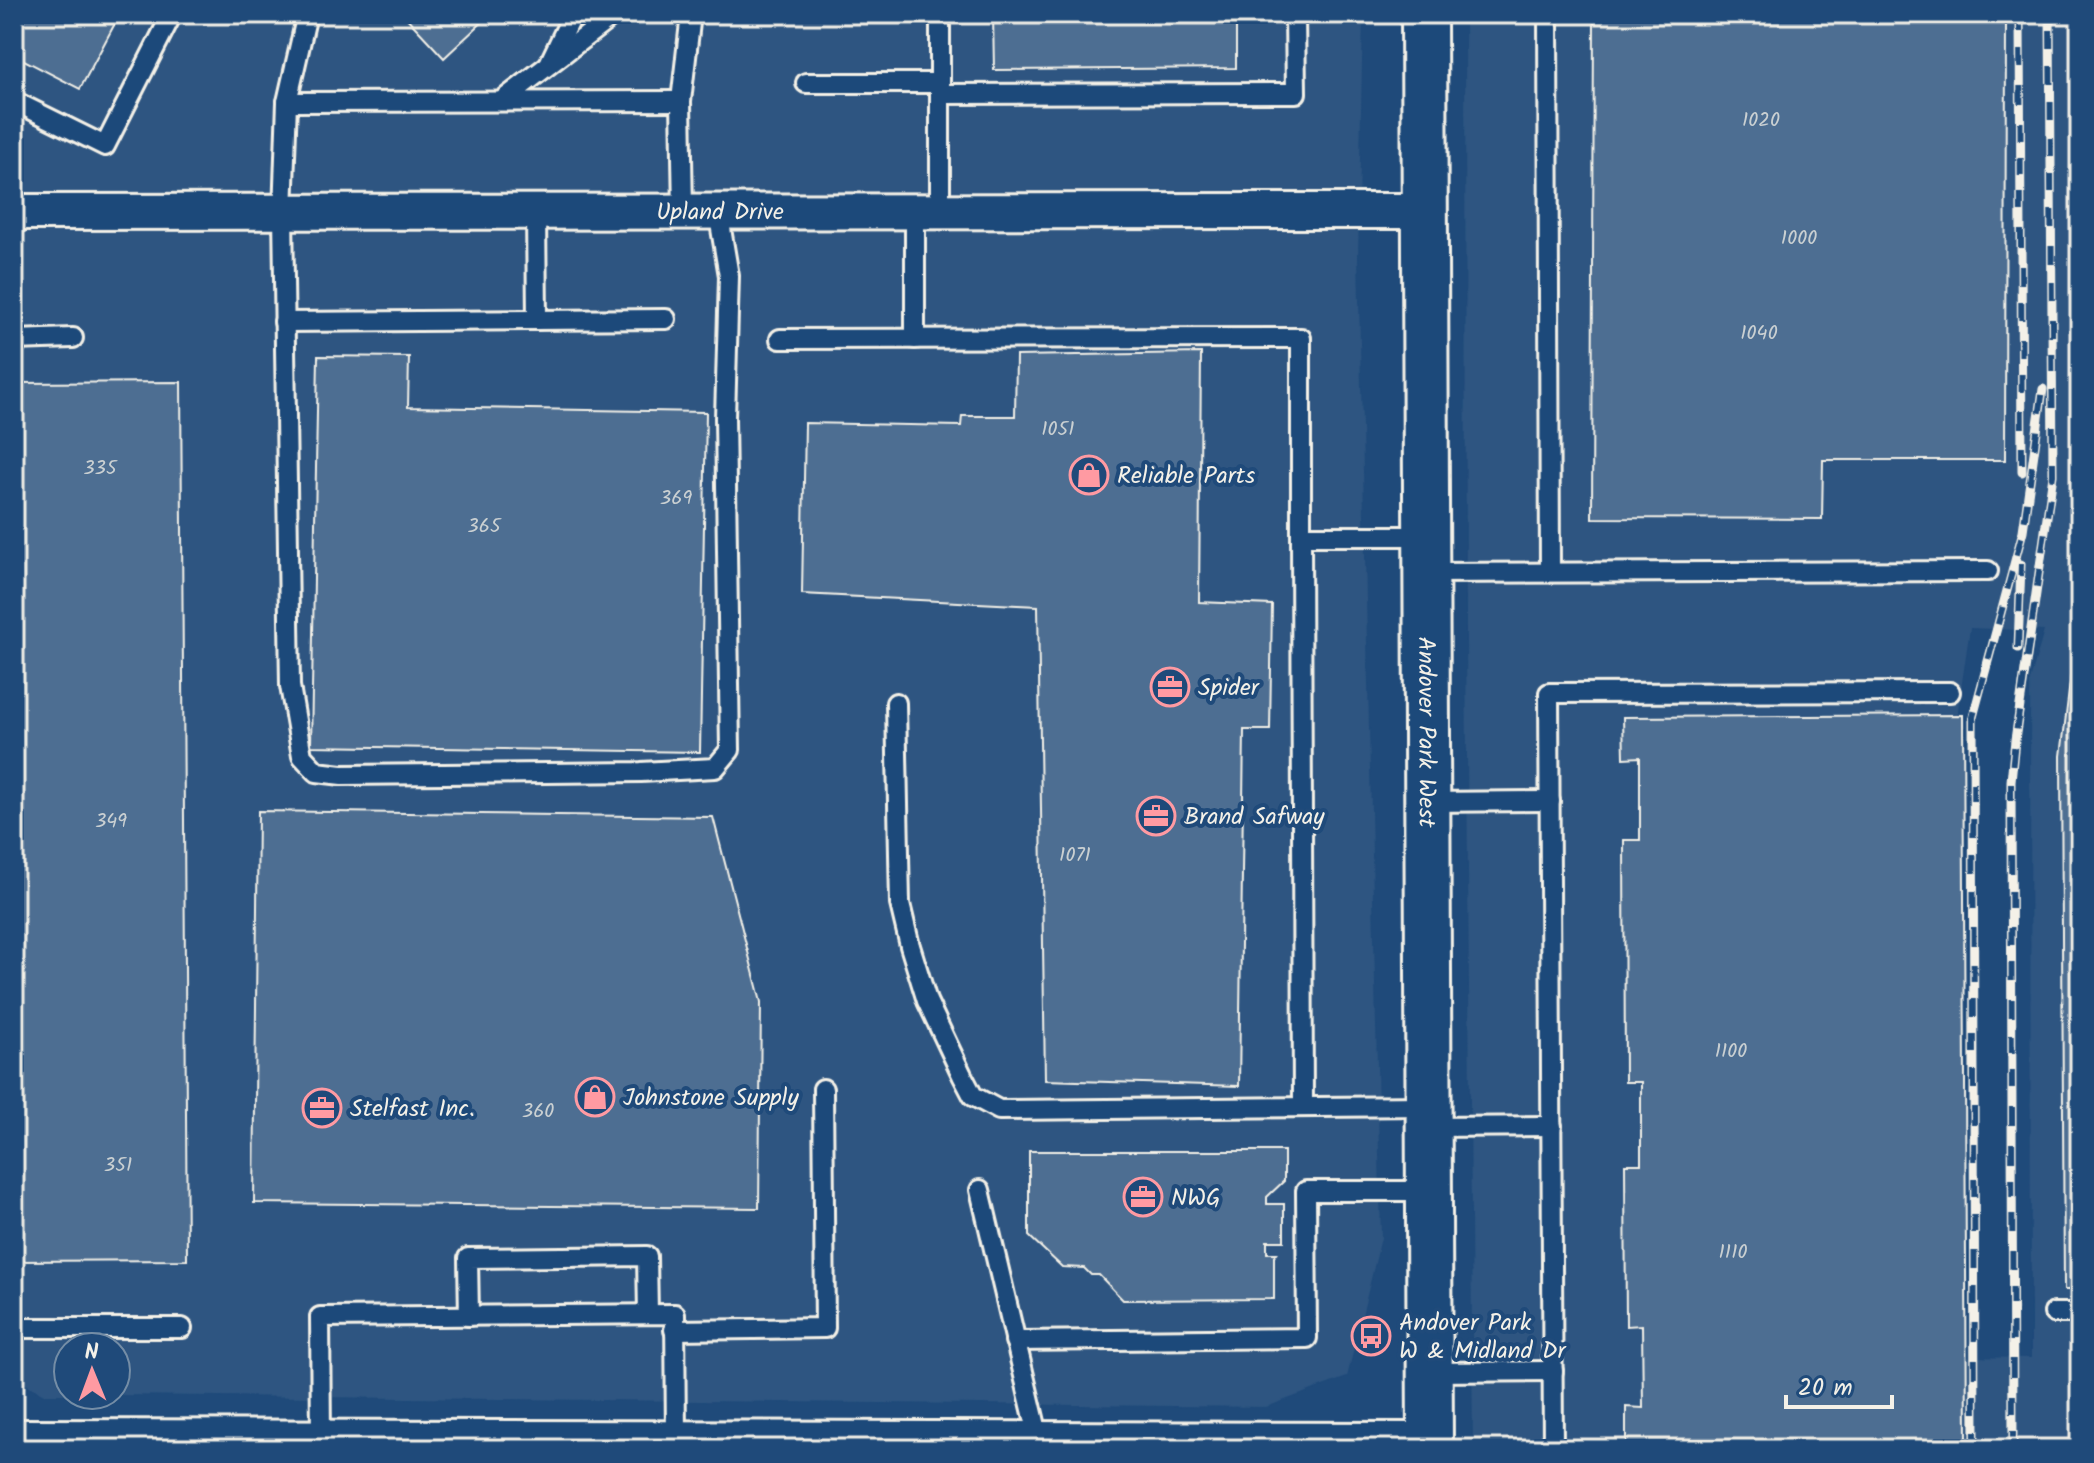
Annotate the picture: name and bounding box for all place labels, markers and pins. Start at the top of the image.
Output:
shop icon: Reliable Parts [1068,454,1110,496]
place label: Reliable Parts [1117,457,1255,496]
office icon: Spider [1149,666,1191,708]
place label: Spider [1198,669,1261,708]
office icon: Brand Safway [1135,795,1177,837]
place label: Brand Safway [1184,798,1325,837]
shop icon: Johnstone Supply [574,1076,616,1118]
place label: Johnstone Supply [623,1079,799,1118]
office icon: Stelfast Inc. [301,1087,343,1129]
place label: Stelfast Inc. [350,1090,475,1129]
office icon: NWG [1122,1176,1164,1218]
place label: NWG [1171,1179,1221,1218]
place label: Andover Park W & Midland Dr [1399,1304,1568,1371]
bus stop icon: Andover Park W & Midland Dr [1350,1315,1392,1357]

